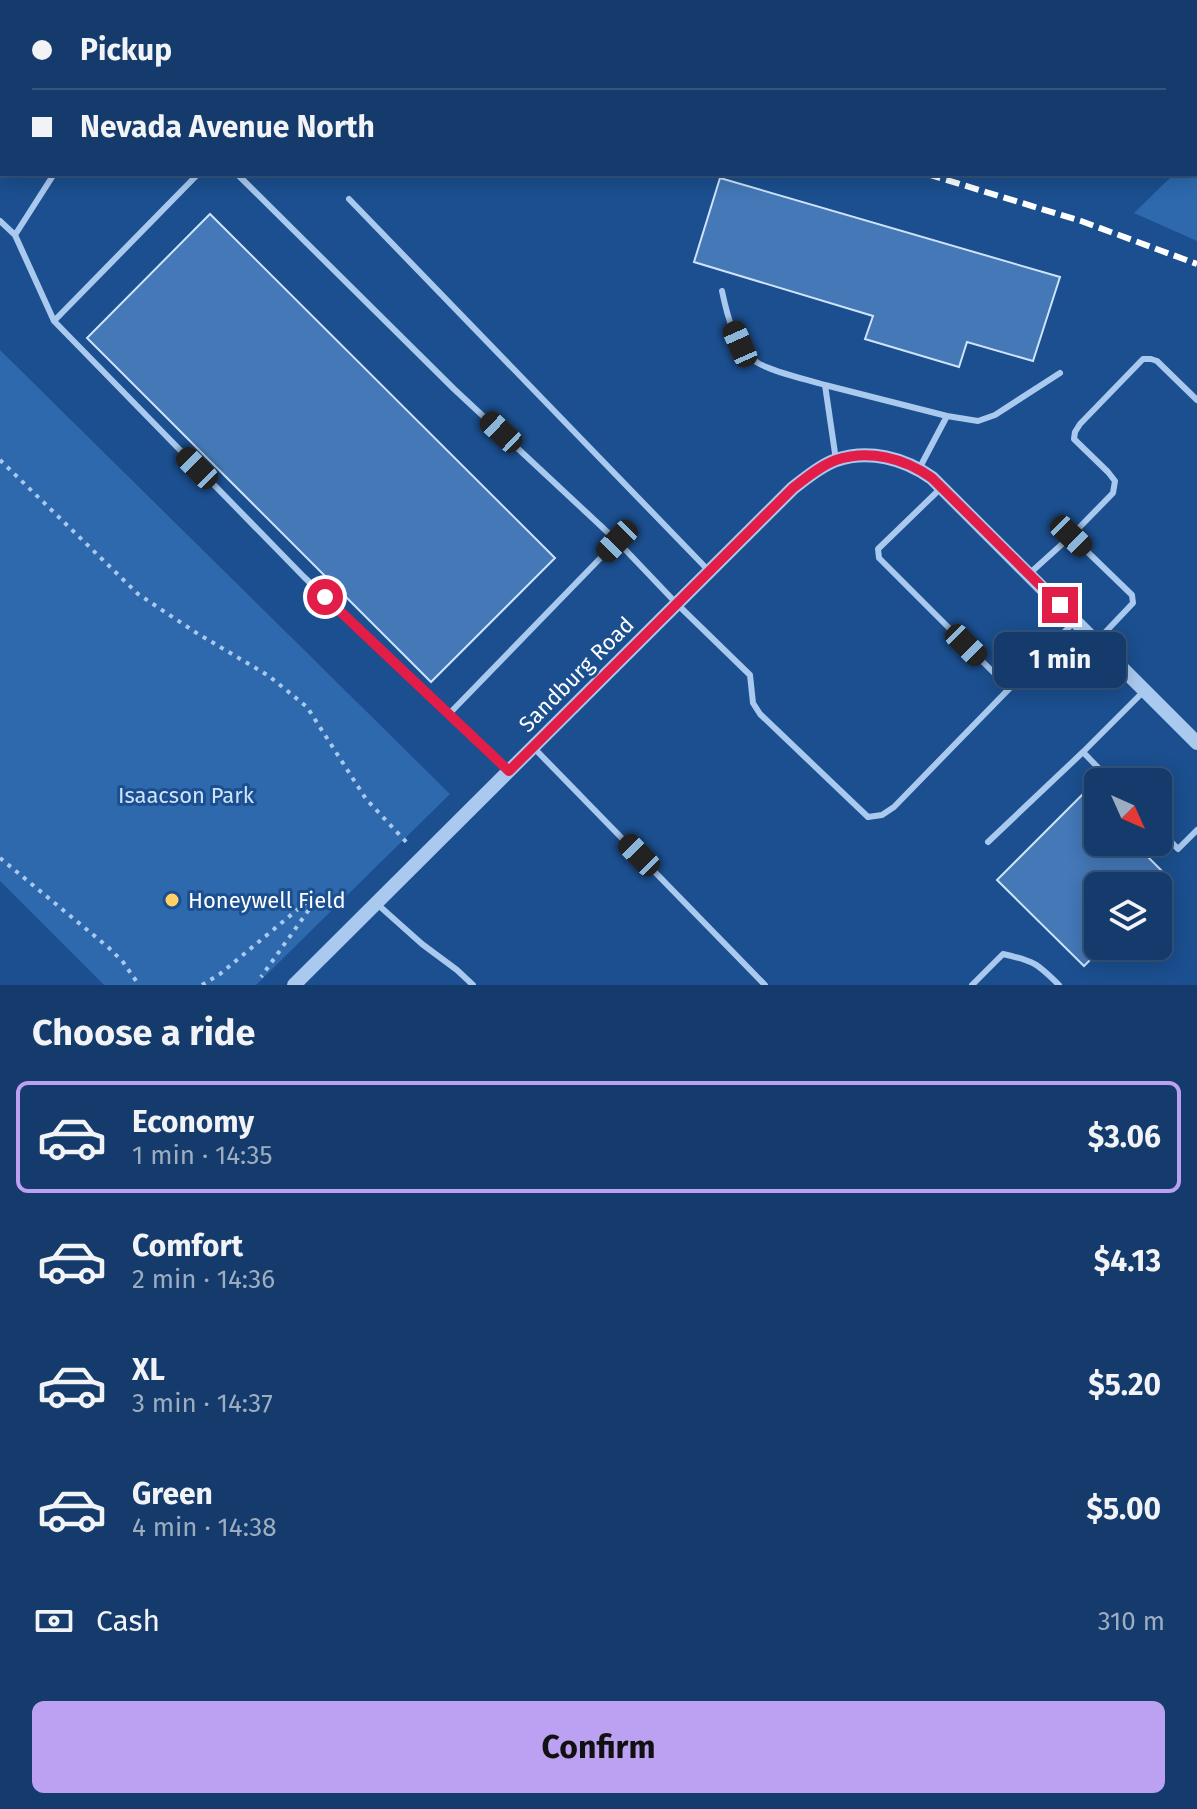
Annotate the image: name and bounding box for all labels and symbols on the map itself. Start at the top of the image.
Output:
car [719,317,761,371]
car [475,407,527,457]
car [172,443,222,493]
car [1045,511,1097,561]
car [592,515,642,567]
route start [307,579,343,615]
route end [1042,587,1078,623]
street label: Sandburg Road [513,611,640,738]
car [941,620,991,670]
callout: 1 min [994,633,1126,689]
north arrow [1084,768,1172,856]
park label: Isaacson Park [118,782,255,809]
car [614,829,664,881]
place label: Honeywell Field [188,887,346,914]
marker: Honeywell Field [163,891,181,909]

